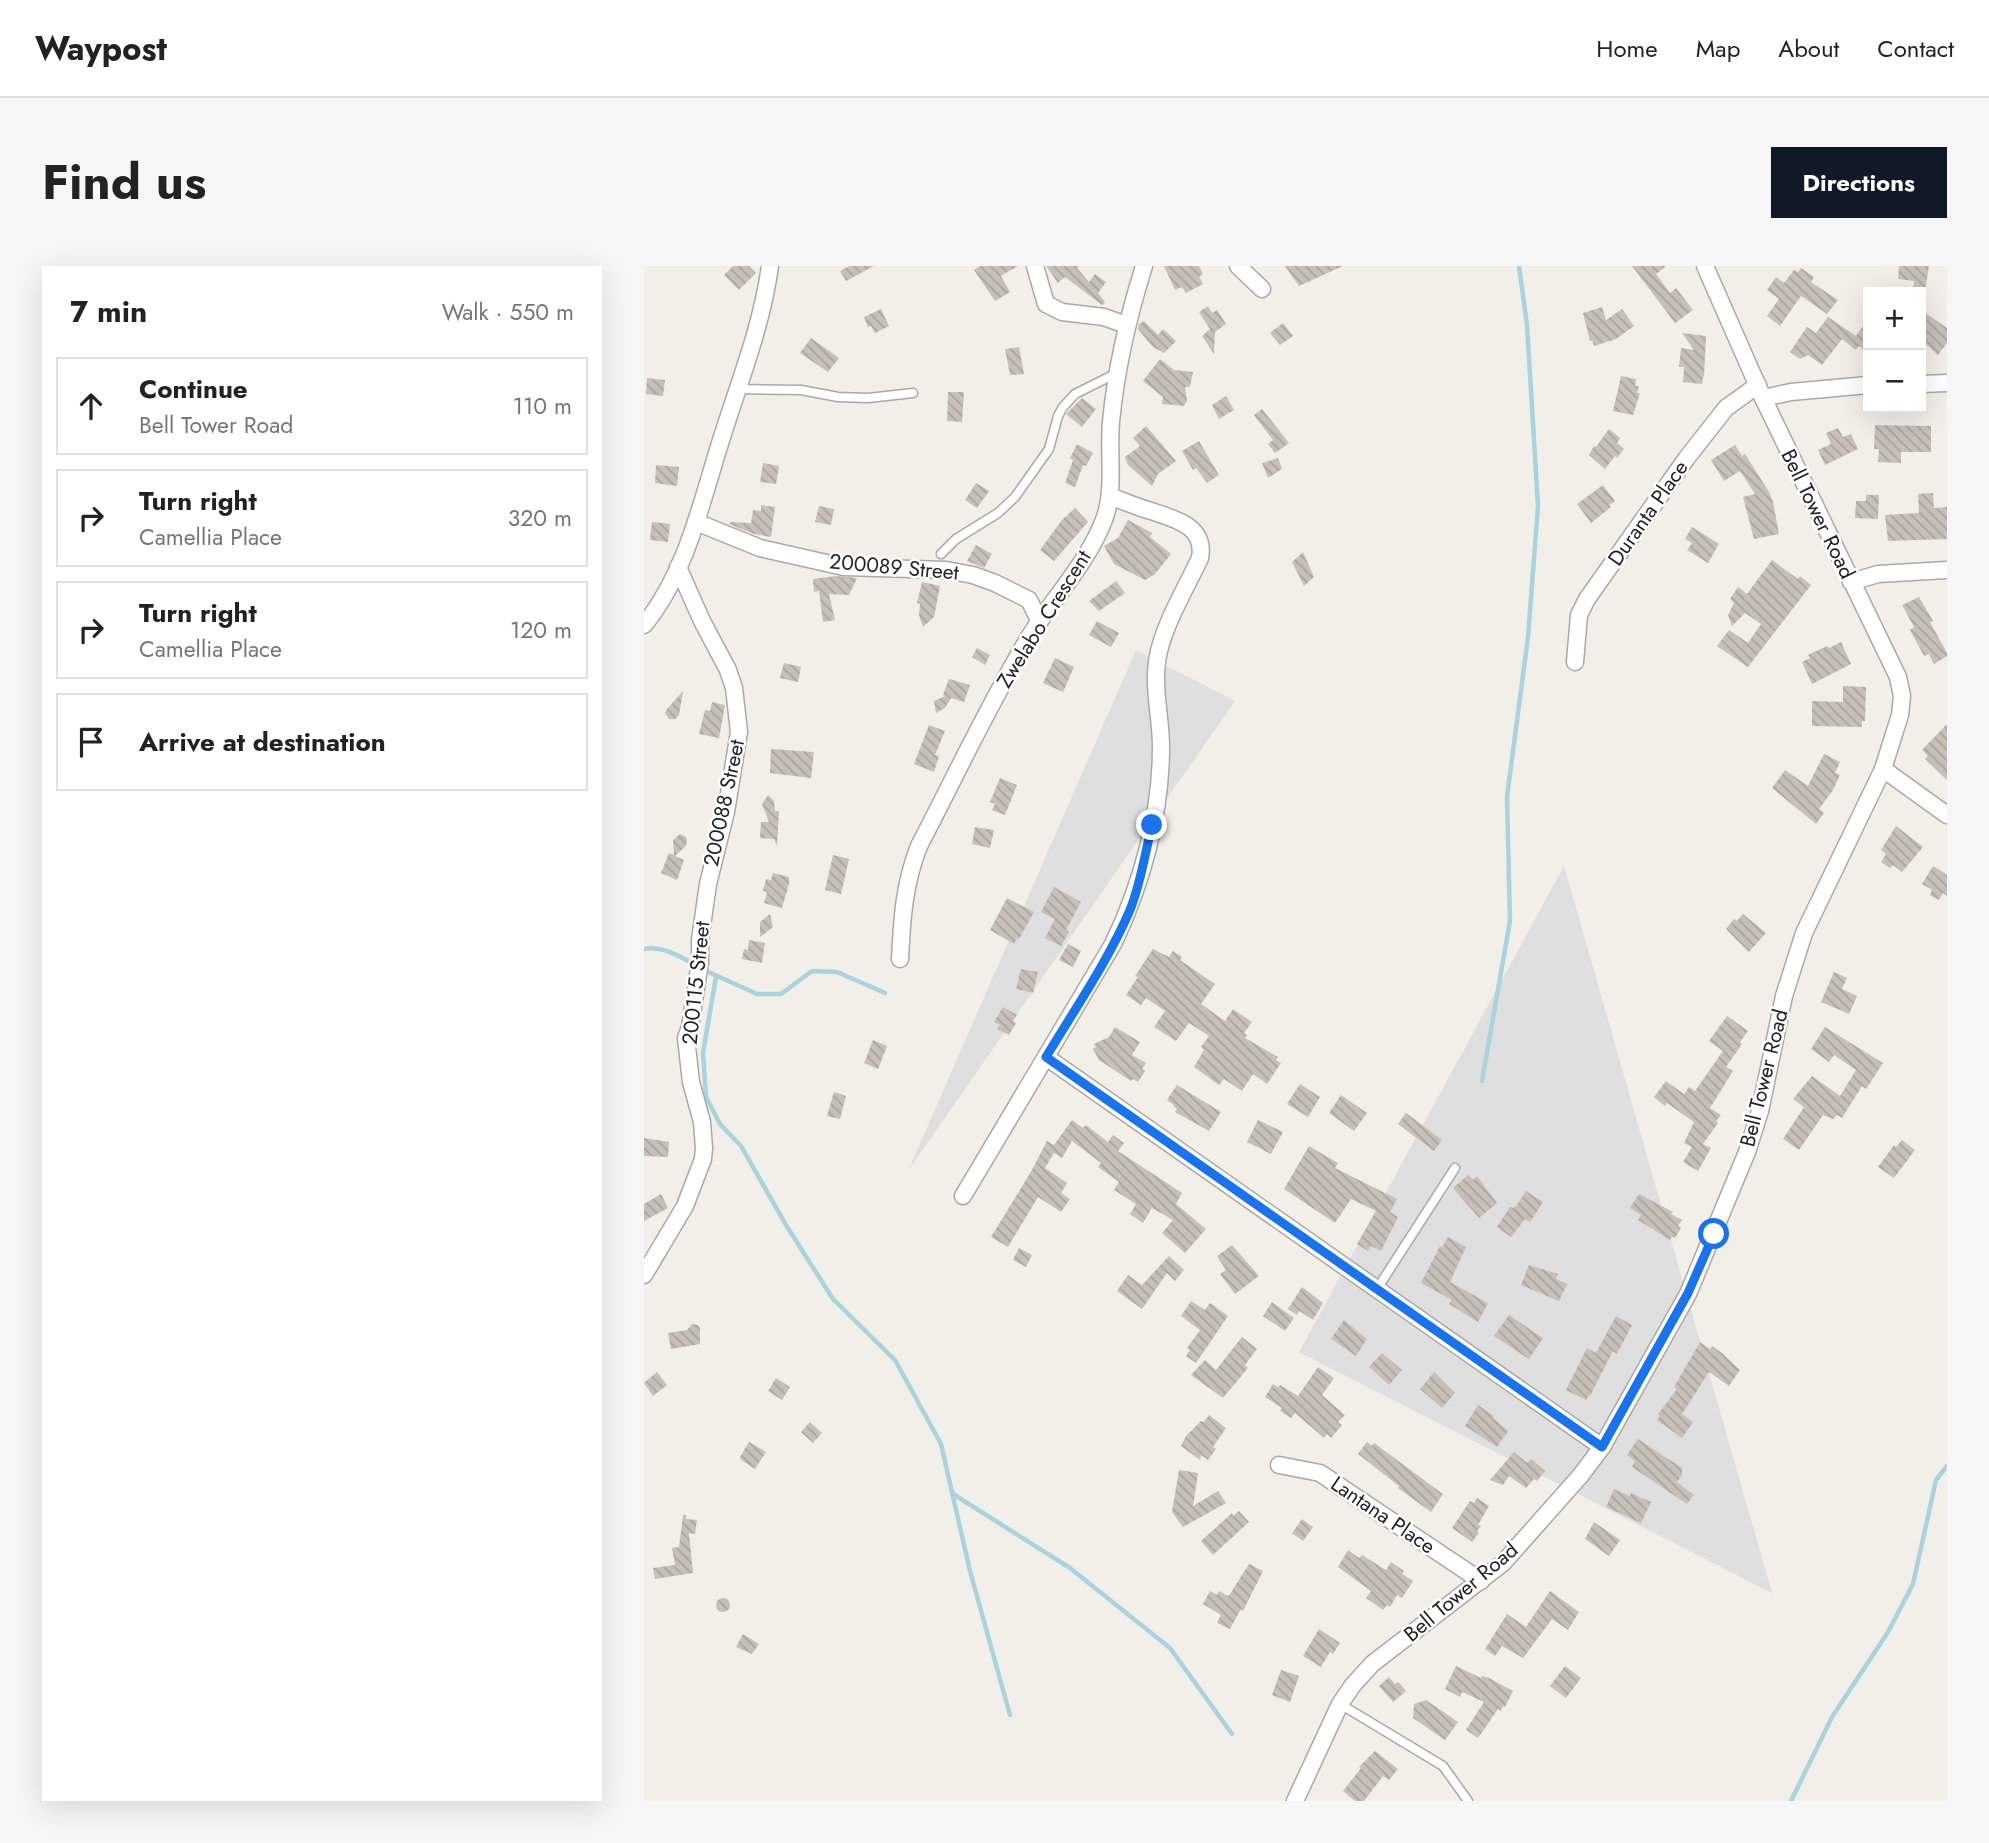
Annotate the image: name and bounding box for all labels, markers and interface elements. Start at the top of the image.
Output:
text: Waypost [35,25,167,72]
text: Home [1596,31,1658,66]
text: Map [1696,31,1740,66]
text: About [1778,31,1839,66]
text: Contact [1877,31,1954,66]
text: Find us [42,147,206,217]
button: Directions [1771,147,1947,218]
map controls [1863,287,1926,413]
button: + [1863,287,1926,350]
text: 7 min [70,290,147,333]
text: Walk · 550 m [442,295,574,329]
button: − [1863,350,1926,413]
text: Continue [139,370,248,408]
icon: ahead [72,387,110,425]
text: 110 m [513,389,572,423]
text: Bell Tower Road [139,408,293,442]
street label: Bell Tower Road [1774,444,1862,584]
street label: Duranta Place [1601,454,1695,572]
text: Turn right [139,482,257,520]
icon: right [72,499,110,537]
text: 320 m [508,501,572,535]
text: Camellia Place [139,520,282,554]
street label: Zwelabo Crescent [990,544,1098,694]
street label: 200089 Street [828,546,960,588]
text: Turn right [139,594,257,632]
icon: right [72,611,110,649]
text: 120 m [510,613,572,647]
text: Camellia Place [139,632,282,666]
icon: arrive [72,723,110,761]
text: Arrive at destination [139,723,386,761]
street label: 200088 Street [696,737,752,869]
route end [1136,809,1167,840]
street label: 200115 Street [675,920,717,1046]
street label: Bell Tower Road [1732,1006,1796,1150]
route start [1698,1218,1729,1249]
street label: Lantana Place [1325,1469,1441,1561]
street label: Bell Tower Road [1397,1535,1525,1649]

